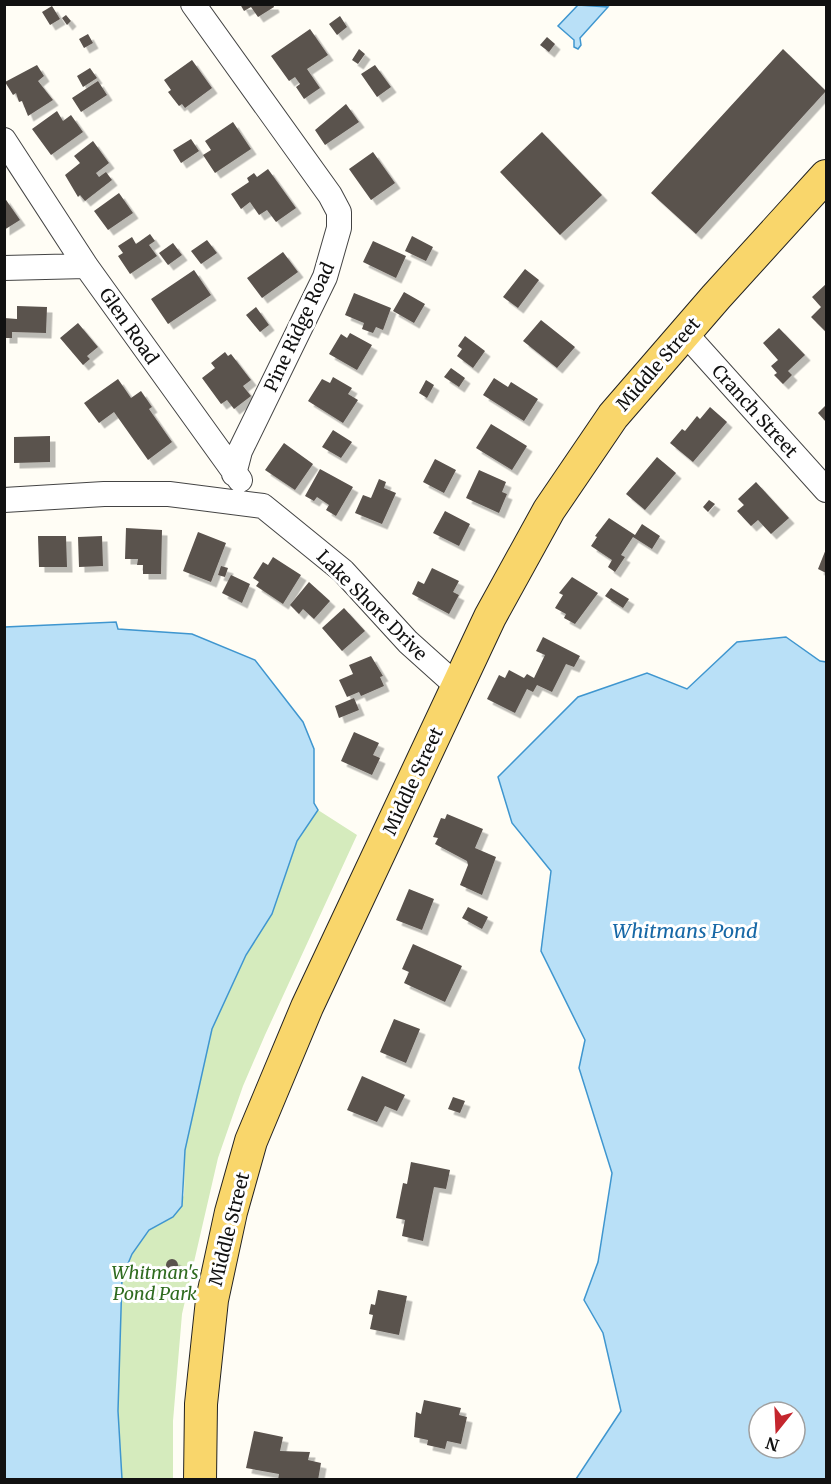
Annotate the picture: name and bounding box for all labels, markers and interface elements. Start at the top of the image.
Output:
street label: Pine Ridge Road [259,258,339,395]
street label: Glen Road [94,283,164,369]
street label: Middle Street [611,313,705,415]
street label: Cranch Street [707,360,803,462]
street label: Lake Shore Drive [312,545,432,665]
street label: Middle Street [378,723,448,839]
water label: Whitmans Pond [612,918,758,943]
street label: Middle Street [204,1170,254,1288]
park label: Whitman's Pond Park [112,1261,198,1305]
north arrow [747,1400,807,1460]
text: N [763,1433,781,1456]

